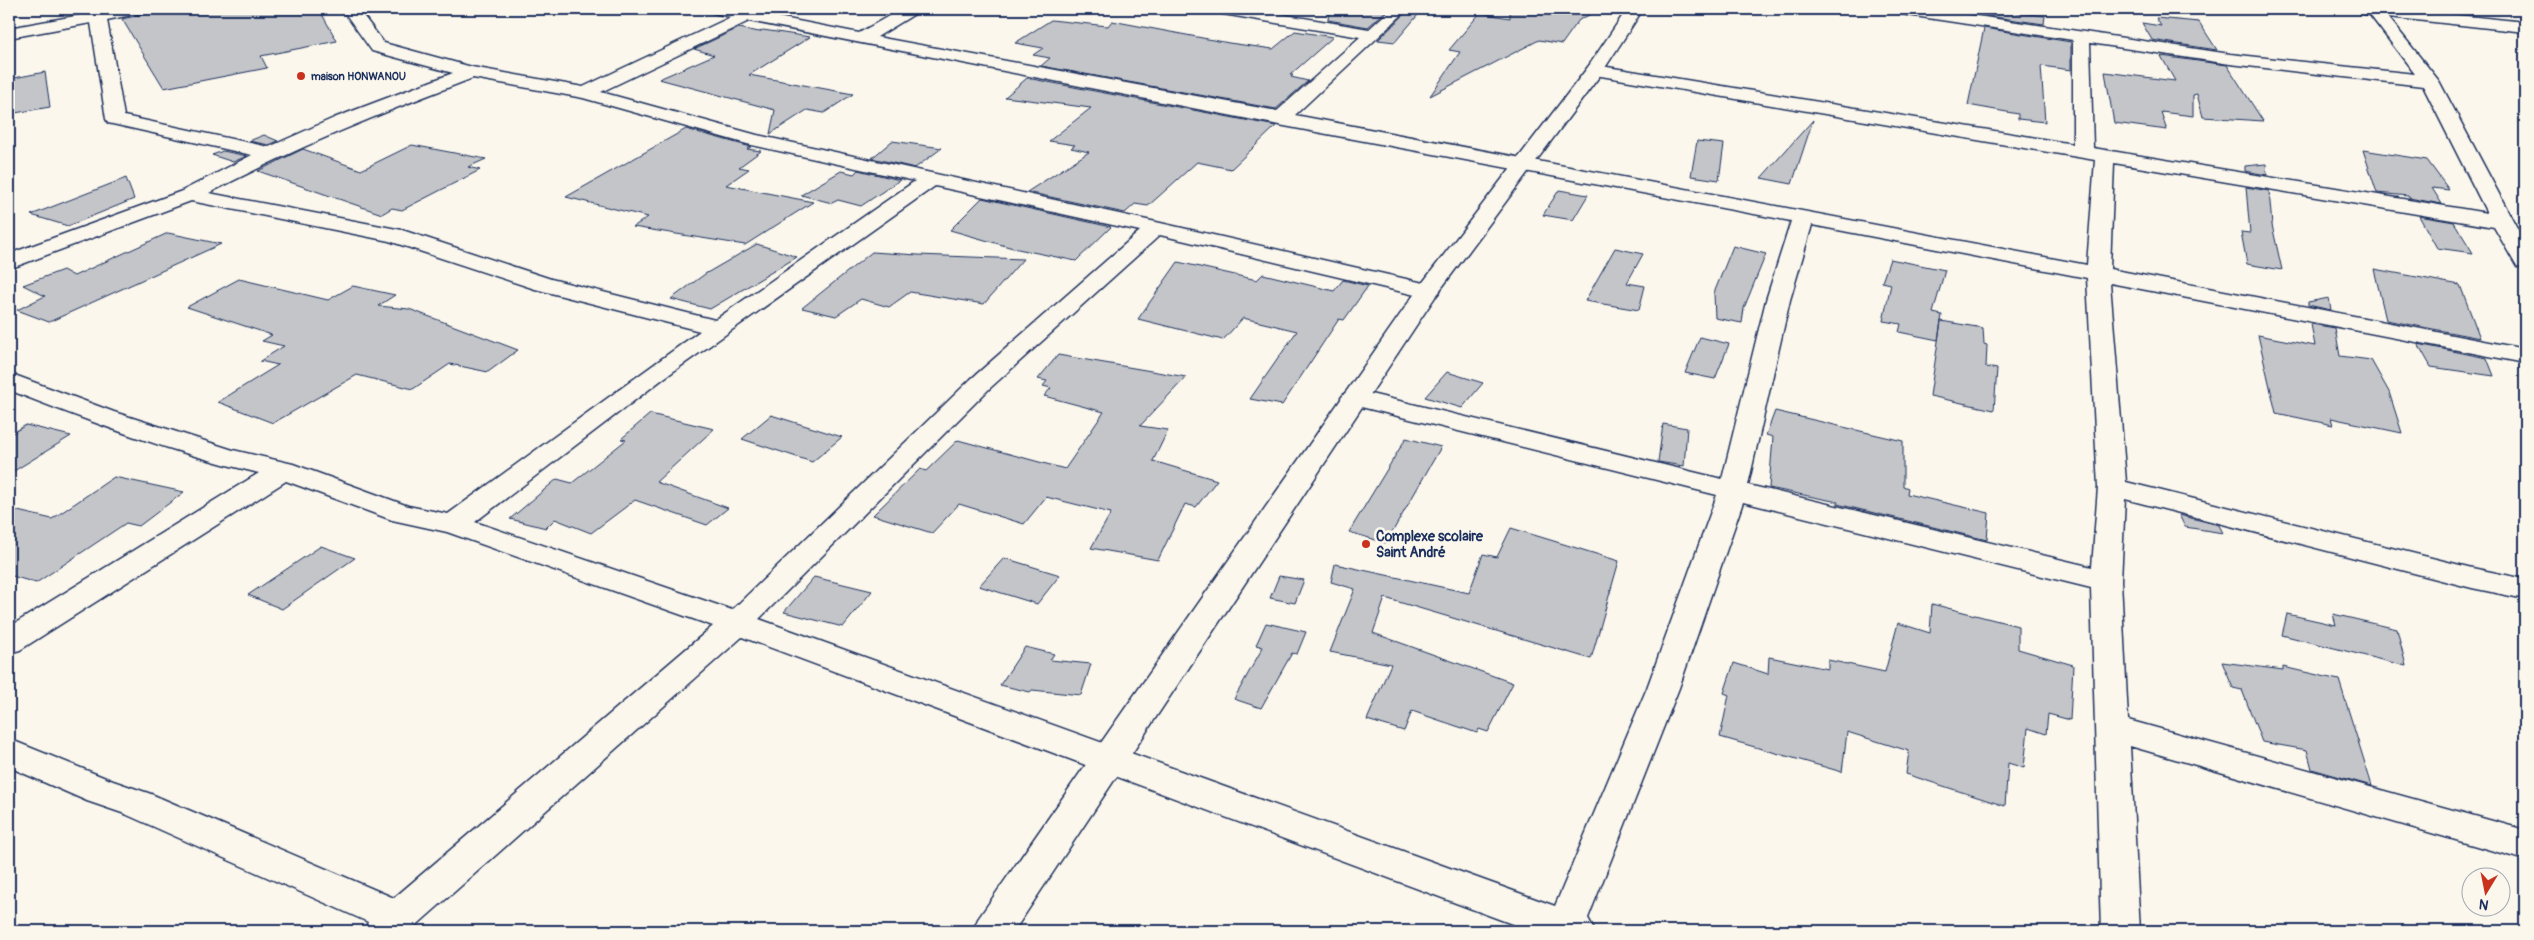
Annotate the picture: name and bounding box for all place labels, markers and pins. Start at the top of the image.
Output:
marker: maison HONWANOU [295,70,307,82]
place label: maison HONWANOU [311,70,406,83]
place label: Complexe scolaire Saint André [1376,528,1484,561]
marker: Complexe scolaire Saint André [1360,538,1372,550]

